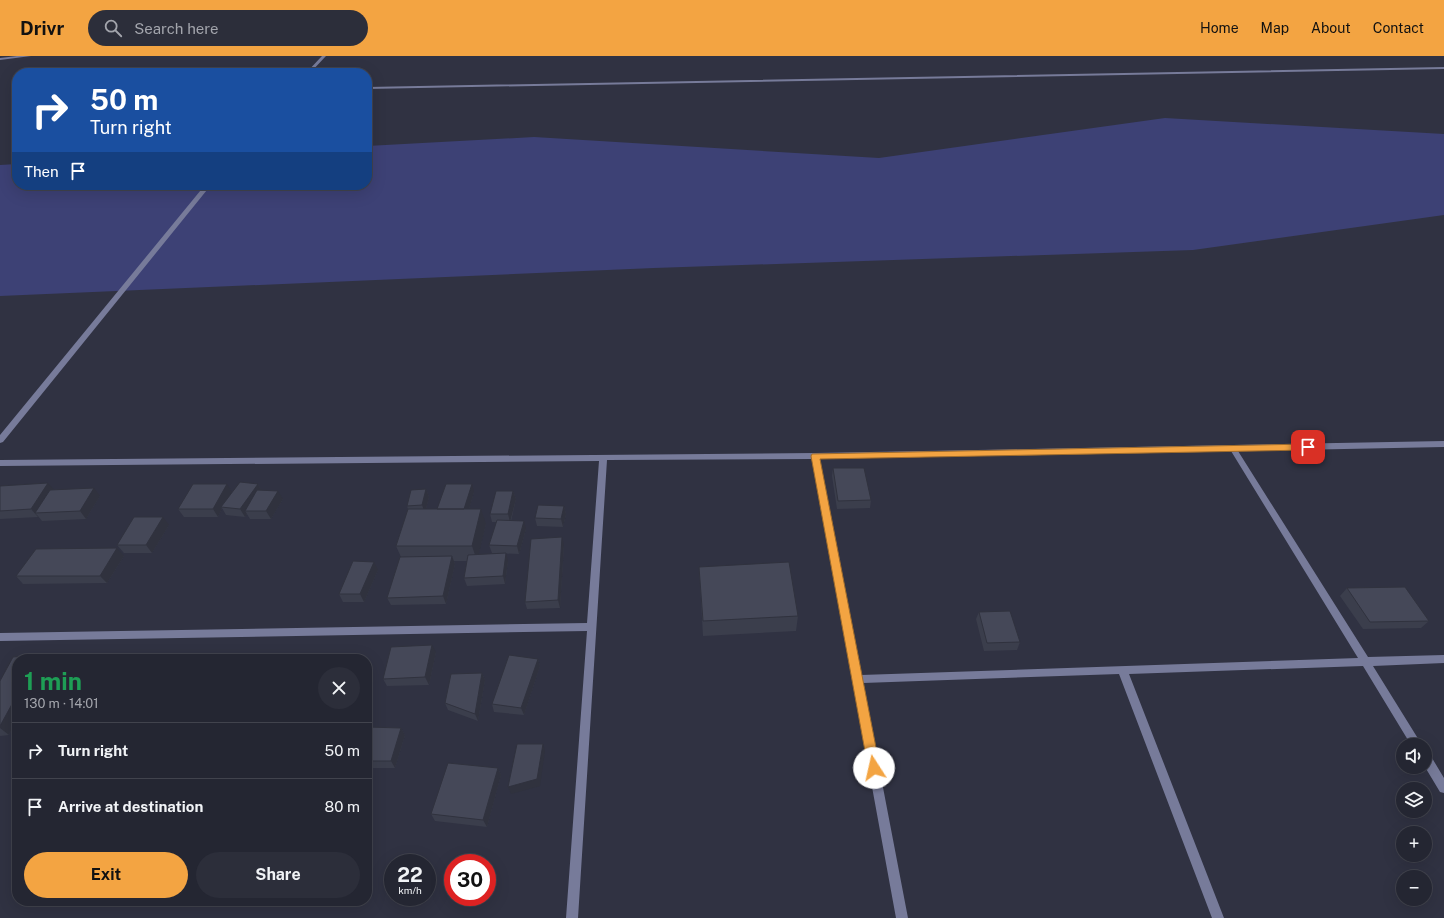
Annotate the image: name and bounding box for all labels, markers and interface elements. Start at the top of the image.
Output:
search box [88,10,368,46]
text: Drivr [20,17,64,39]
icon: search [102,17,124,39]
text: Search here [134,20,219,37]
text: Home [1200,20,1239,36]
text: Map [1261,20,1289,36]
text: About [1311,20,1351,36]
text: Contact [1373,20,1424,36]
text: 50 m [90,83,158,116]
icon: right [24,84,76,136]
text: Turn right [90,117,172,138]
icon: arrive [67,160,89,182]
text: Then [24,163,59,180]
pin [1291,430,1325,464]
icon: arrive [1297,436,1319,458]
text: 1 min [24,667,82,695]
button: close [318,667,360,709]
text: 130 m · 14:01 [24,696,99,711]
map controls [1396,738,1432,906]
button: sound [1396,738,1432,774]
icon: right [24,740,46,762]
text: Turn right [58,742,128,759]
text: 50 m [325,742,360,759]
position arrow [853,747,895,789]
button: layers [1396,782,1432,818]
icon: arrive [24,796,46,818]
text: Arrive at destination [58,798,203,815]
text: 80 m [325,798,360,815]
button: + [1396,826,1432,862]
button: Exit [24,852,188,898]
button: Share [196,852,360,898]
speed limit sign: 30 [444,854,496,906]
text: 22 [397,863,423,887]
button: − [1396,870,1432,906]
text: km/h [398,884,422,896]

